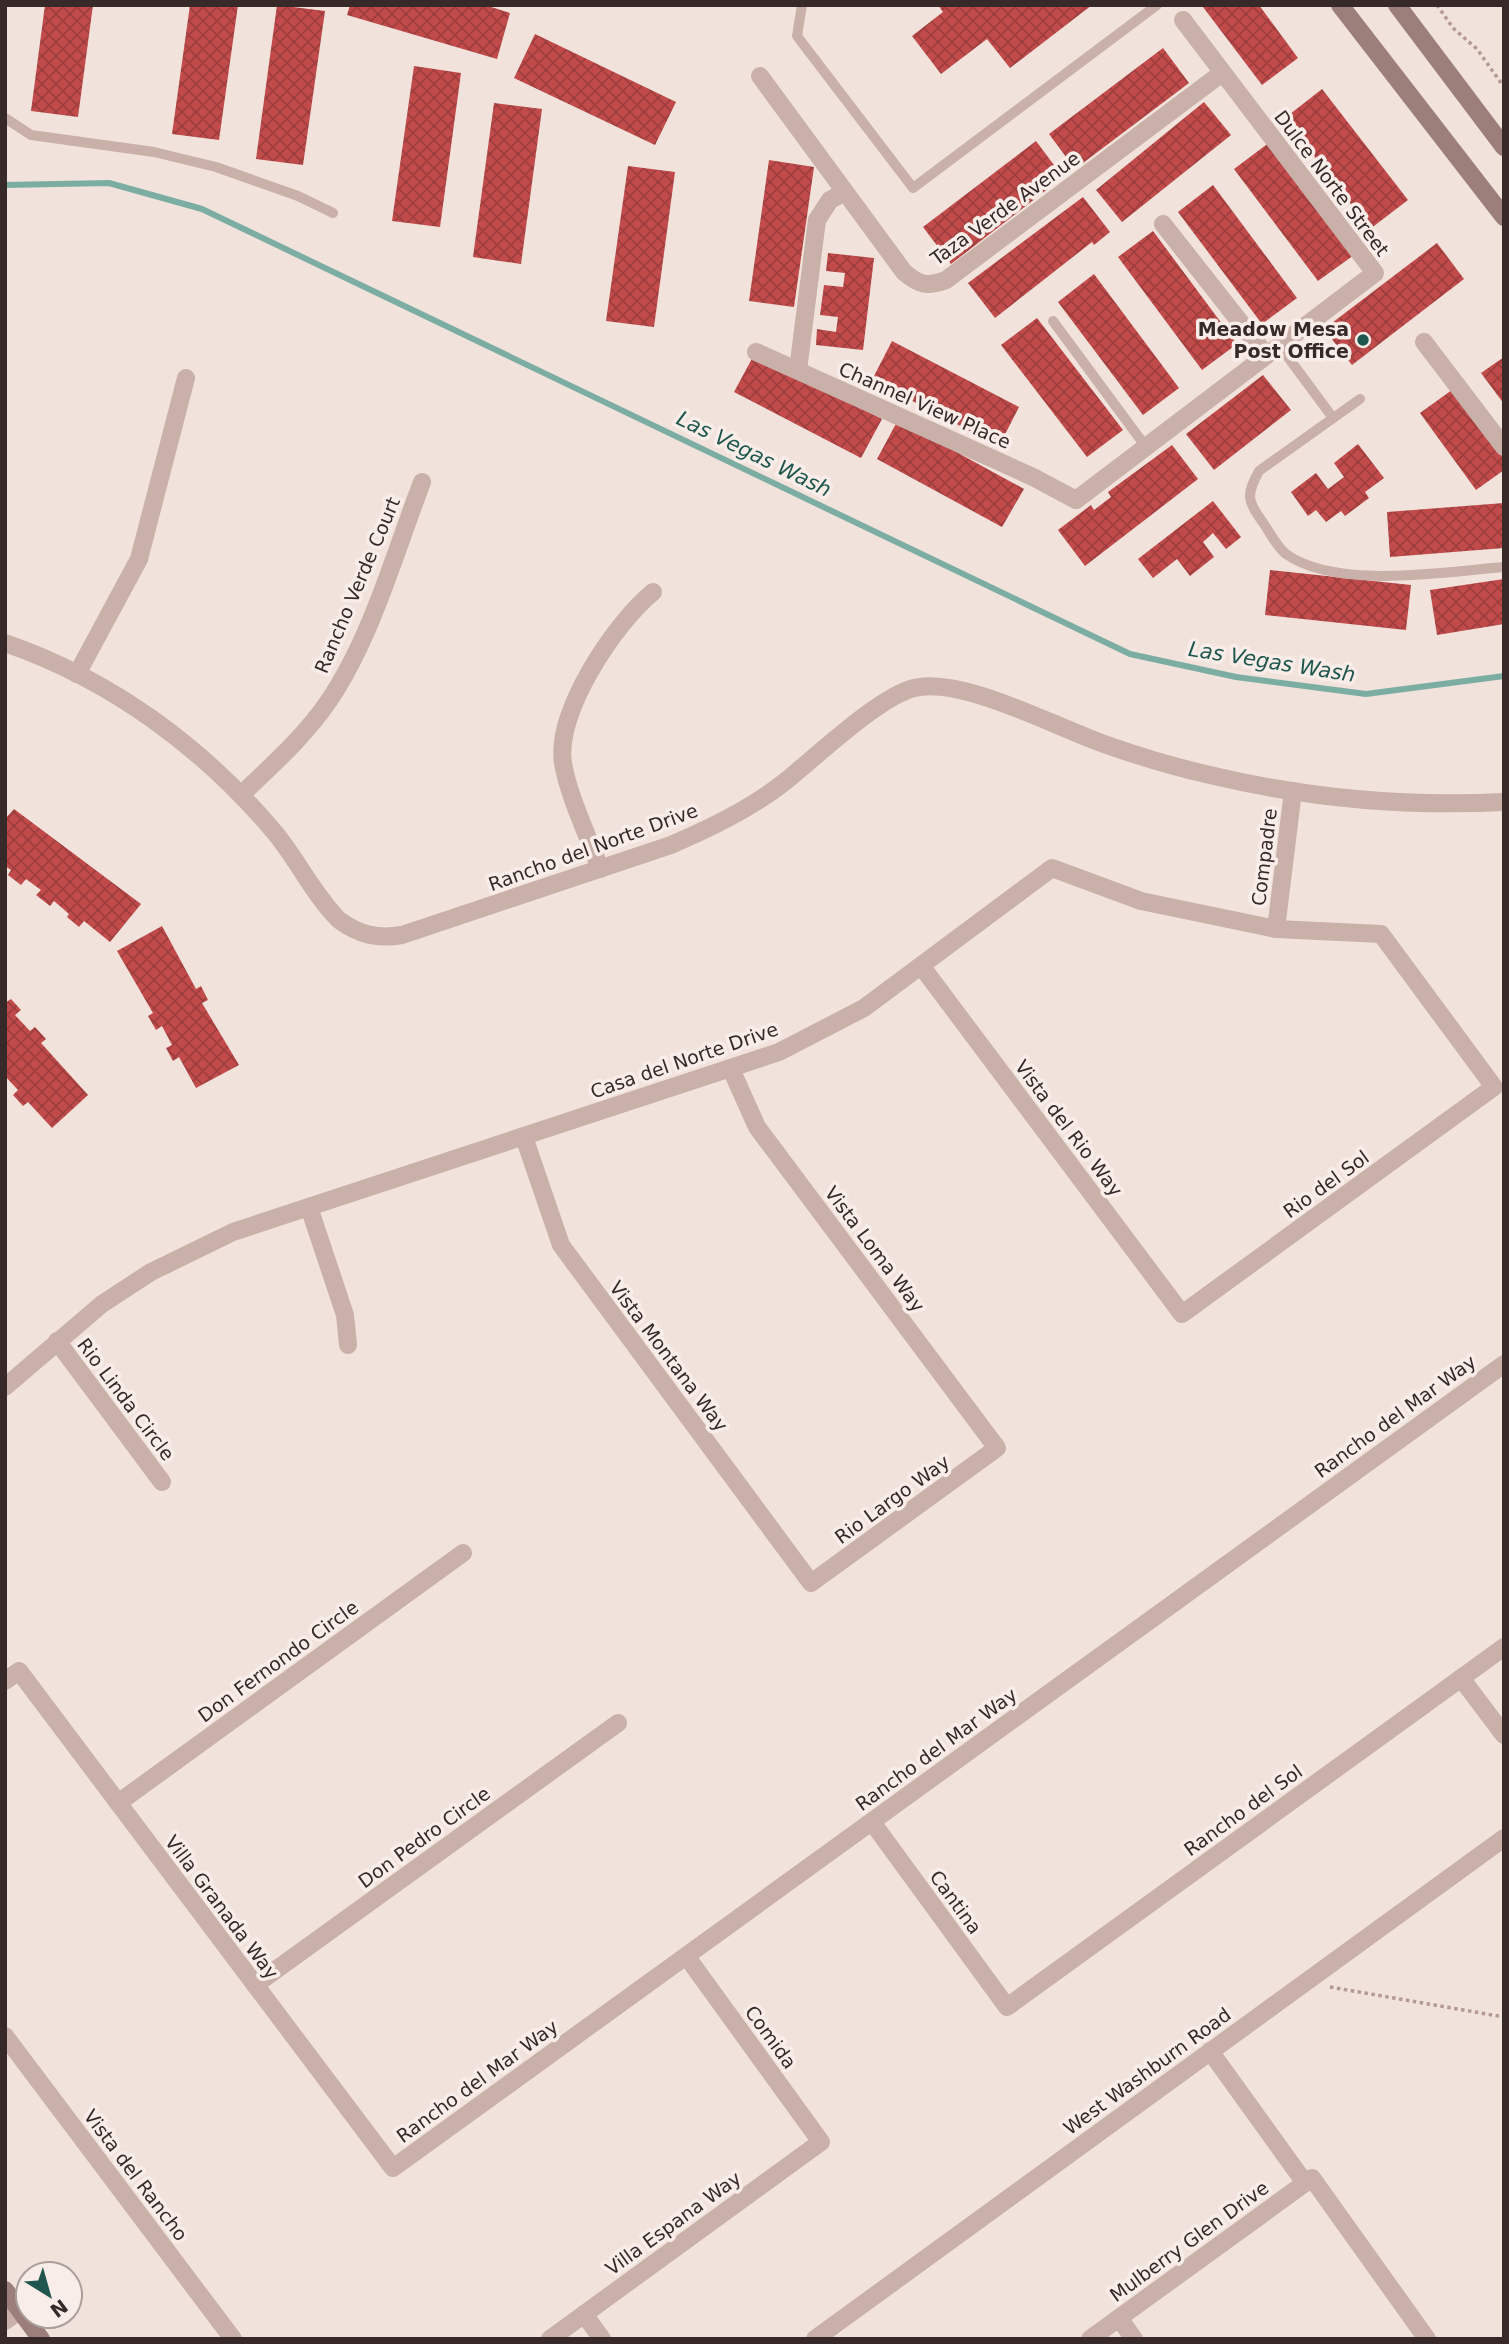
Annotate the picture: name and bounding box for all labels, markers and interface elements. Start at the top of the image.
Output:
street label: Dulce Norte Street [1270,106,1394,260]
street label: Taza Verde Avenue [925,147,1084,270]
place label: Meadow Mesa Post Office [1198,318,1349,362]
marker: Meadow Mesa Post Office [1355,332,1371,348]
street label: Channel View Place [836,357,1014,453]
water label: Las Vegas Wash [673,406,835,502]
street label: Rancho Verde Court [310,494,404,676]
water label: Las Vegas Wash [1187,637,1357,687]
street label: Rancho del Norte Drive [485,799,701,895]
street label: Compadre [1247,807,1281,907]
street label: Casa del Norte Drive [587,1018,781,1102]
street label: Vista del Rio Way [1011,1056,1127,1200]
street label: Rio del Sol [1279,1146,1373,1222]
street label: Vista Loma Way [821,1182,929,1316]
street label: Vista Montana Way [605,1277,733,1435]
street label: Rio Linda Circle [73,1334,179,1464]
street label: Rancho del Mar Way [1310,1350,1480,1482]
street label: Rio Largo Way [831,1450,953,1548]
street label: Don Fernondo Circle [194,1596,362,1726]
street label: Rancho del Mar Way [851,1683,1021,1815]
street label: Rancho del Sol [1180,1760,1306,1860]
street label: Don Pedro Circle [354,1782,494,1892]
street label: Villa Granada Way [161,1831,283,1983]
street label: Cantina [926,1866,986,1938]
street label: Comida [741,2001,801,2073]
street label: West Washburn Road [1059,2003,1235,2139]
street label: Rancho del Mar Way [392,2015,562,2147]
street label: Vista del Rancho [80,2105,192,2245]
street label: Villa Espana Way [601,2167,745,2279]
street label: Mulberry Glen Drive [1105,2176,1273,2306]
north arrow [14,2260,84,2330]
text: N [46,2295,72,2322]

